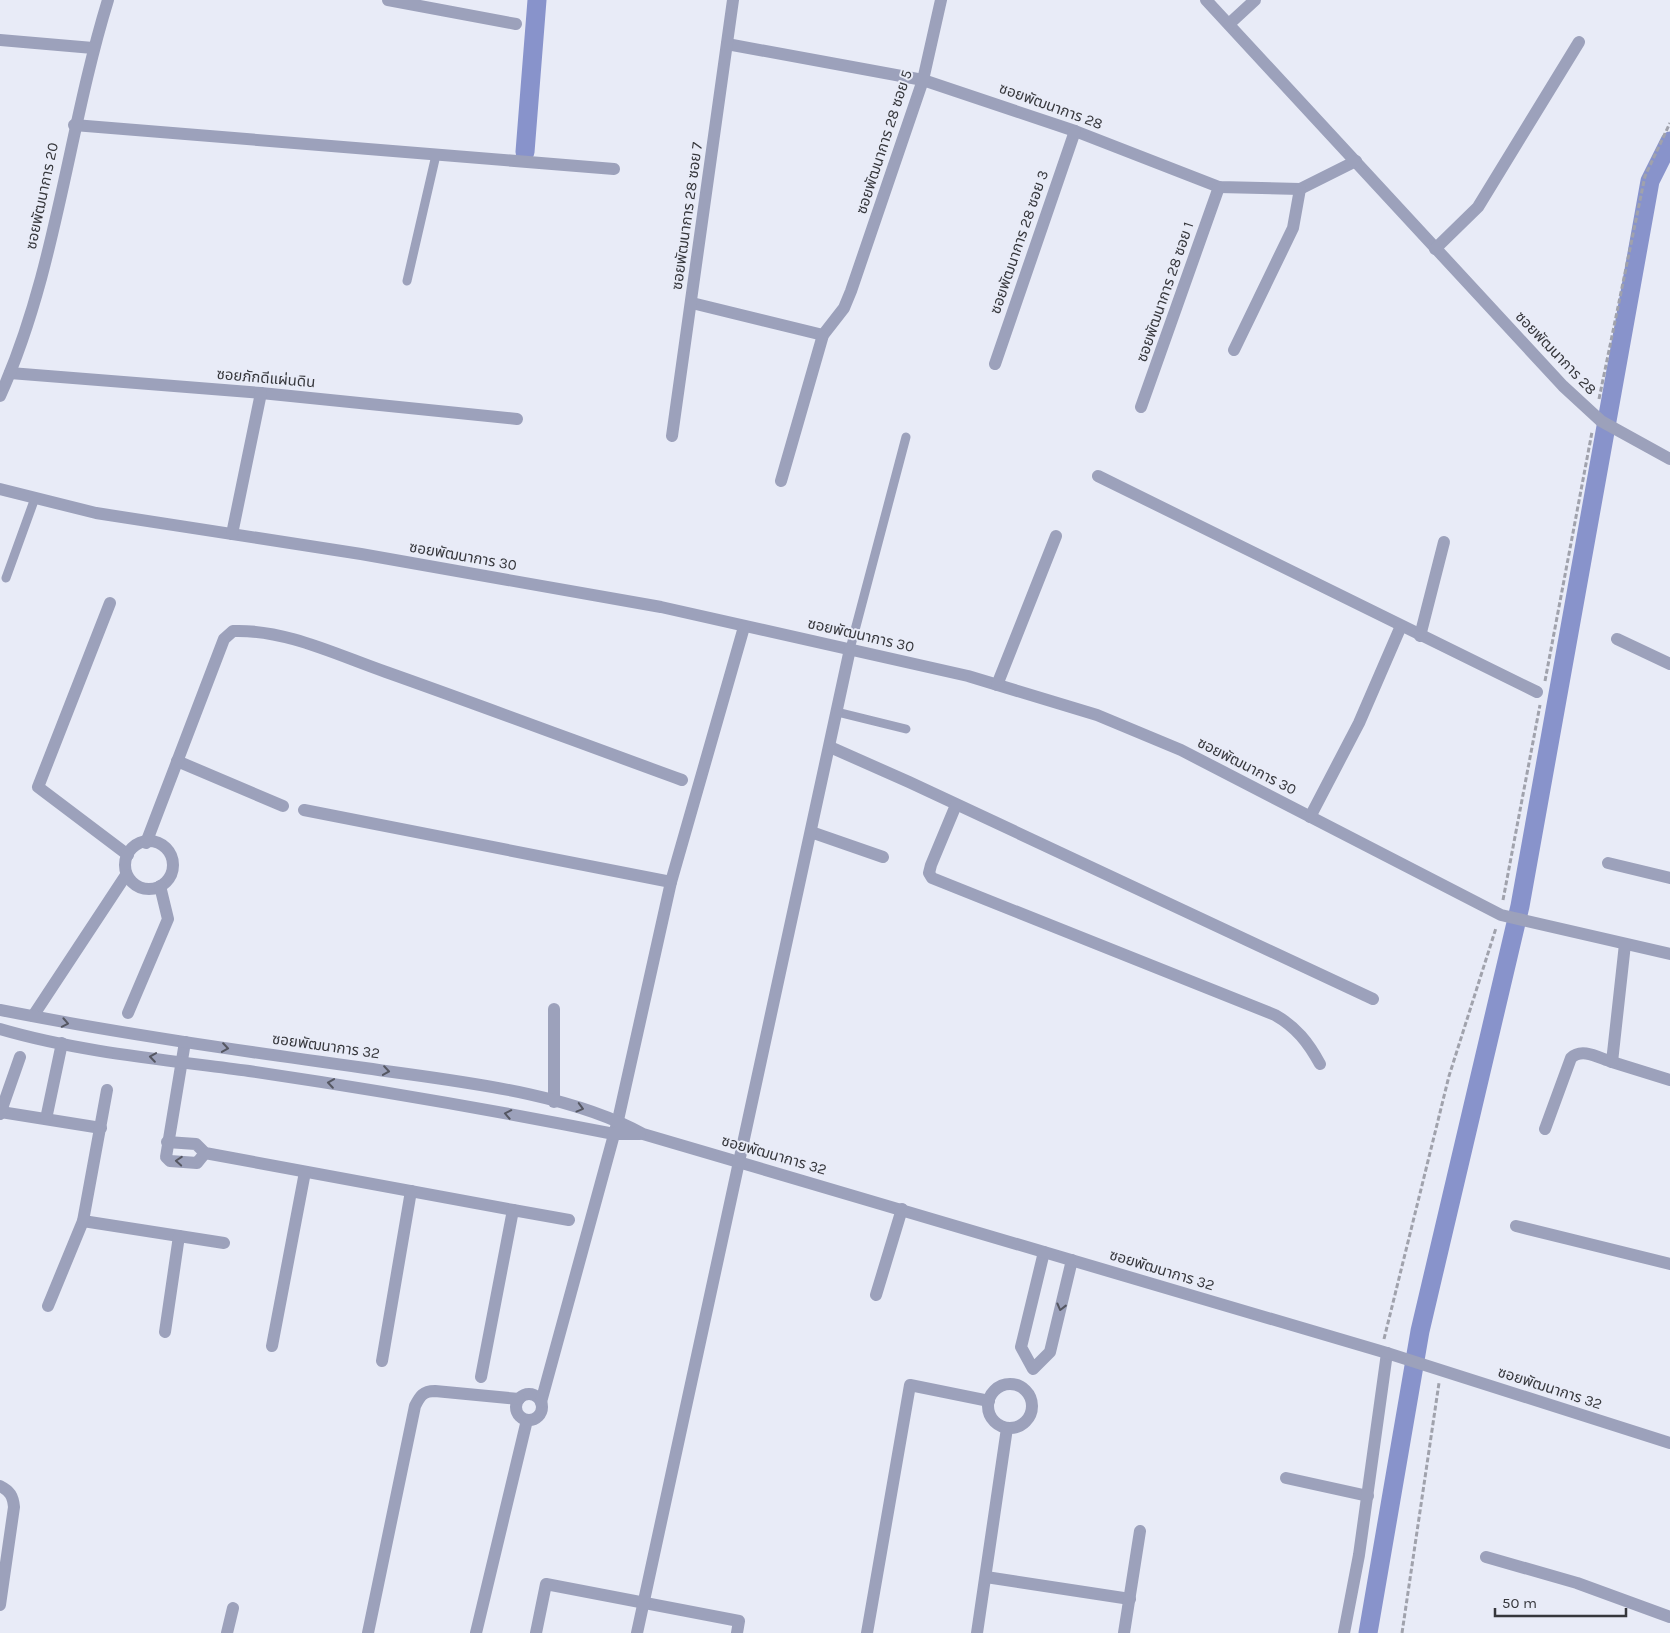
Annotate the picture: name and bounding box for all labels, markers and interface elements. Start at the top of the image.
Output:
street label: ซอยพัฒนาการ 28 ซอย 5 [852,68,916,216]
street label: ซอยพัฒนาการ 28 [997,79,1105,133]
street label: ซอยพัฒนาการ 20 [22,141,62,251]
street label: ซอยพัฒนาการ 28 ซอย 7 [668,141,706,291]
street label: ซอยพัฒนาการ 28 ซอย 3 [986,168,1052,316]
street label: ซอยพัฒนาการ 28 ซอย 1 [1133,220,1197,364]
street label: ซอยพัฒนาการ 28 [1512,308,1600,398]
street label: ซอยภักดีแผ่นดิน [216,365,316,391]
street label: ซอยพัฒนาการ 30 [408,538,518,574]
street label: ซอยพัฒนาการ 30 [806,614,916,656]
street label: ซอยพัฒนาการ 30 [1194,733,1300,799]
one-way arrow [61,1017,69,1028]
street label: ซอยพัฒนาการ 32 [271,1030,381,1062]
one-way arrow [222,1042,230,1053]
one-way arrow [149,1053,157,1063]
one-way arrow [382,1066,391,1076]
one-way arrow [327,1079,335,1089]
one-way arrow [576,1102,585,1113]
one-way arrow [504,1109,513,1119]
street label: ซอยพัฒนาการ 32 [719,1131,829,1179]
one-way arrow [175,1156,183,1167]
street label: ซอยพัฒนาการ 32 [1107,1246,1217,1294]
one-way arrow [1056,1303,1067,1312]
street label: ซอยพัฒนาการ 32 [1496,1363,1604,1413]
scale bar [1495,1586,1626,1618]
text: 50 m [1502,1594,1537,1612]

